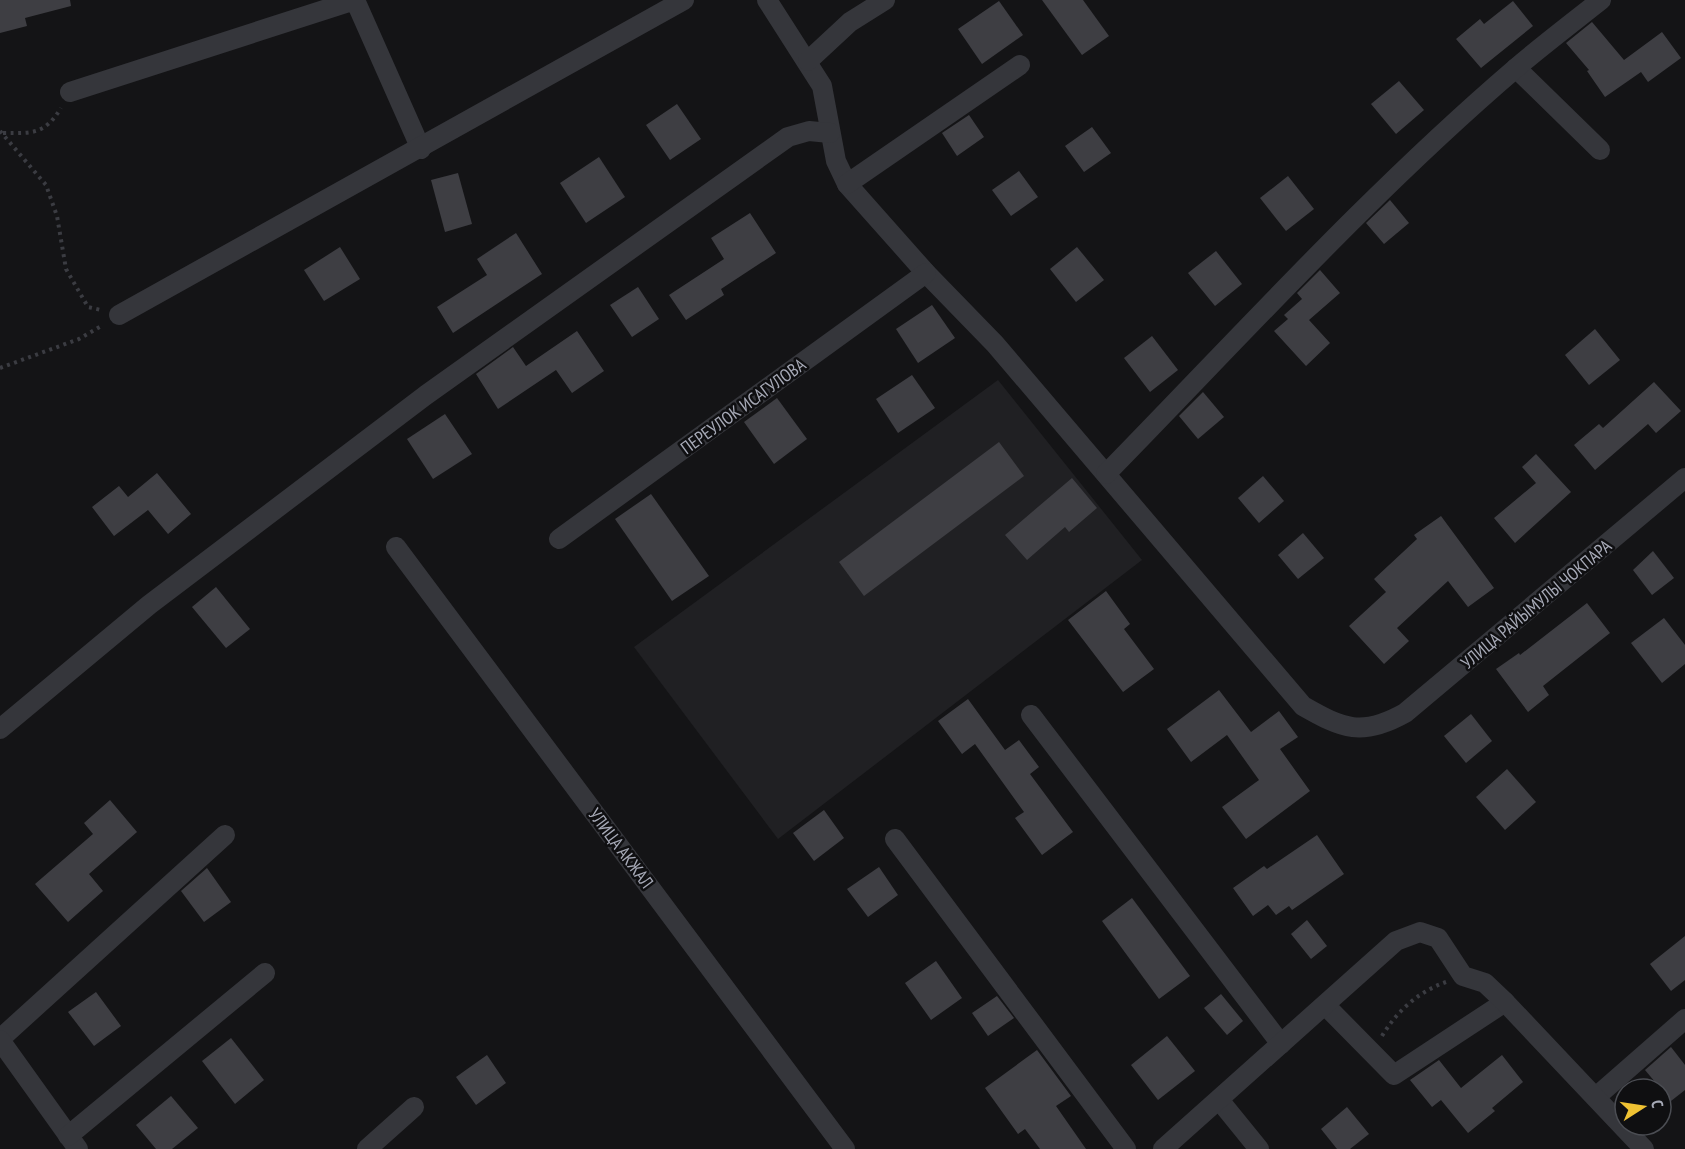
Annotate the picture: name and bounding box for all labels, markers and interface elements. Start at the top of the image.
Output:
street label: ПЕРЕУЛОК ИСАГУЛОВА [676,353,810,459]
street label: УЛИЦА РАЙЫМУЛЫ ЧОКПАРА [1456,534,1616,674]
street label: УЛИЦА АКЖАЛ [583,803,659,893]
north arrow [1613,1077,1673,1137]
text: С [1647,1098,1668,1110]

